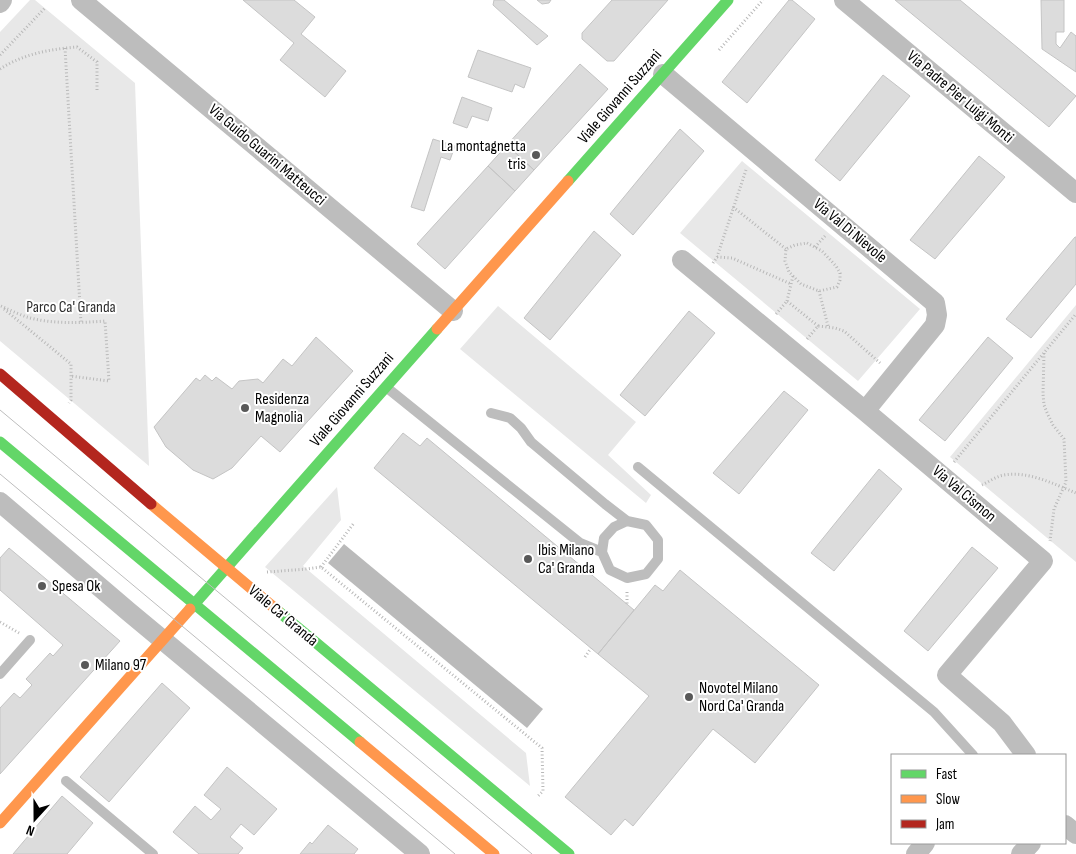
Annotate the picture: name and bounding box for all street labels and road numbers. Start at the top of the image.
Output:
street label: Viale Giovanni Suzzani [574,46,666,148]
street label: Via Padre Pier Luigi Monti [903,47,1017,147]
street label: Via Guido Guarini Matteucci [204,100,330,210]
street label: Via Val Di Nievole [809,195,891,267]
street label: Viale Giovanni Suzzani [306,349,398,451]
street label: Via Val Cismon [928,462,1000,526]
street label: Viale Ca' Granda [244,581,322,651]

